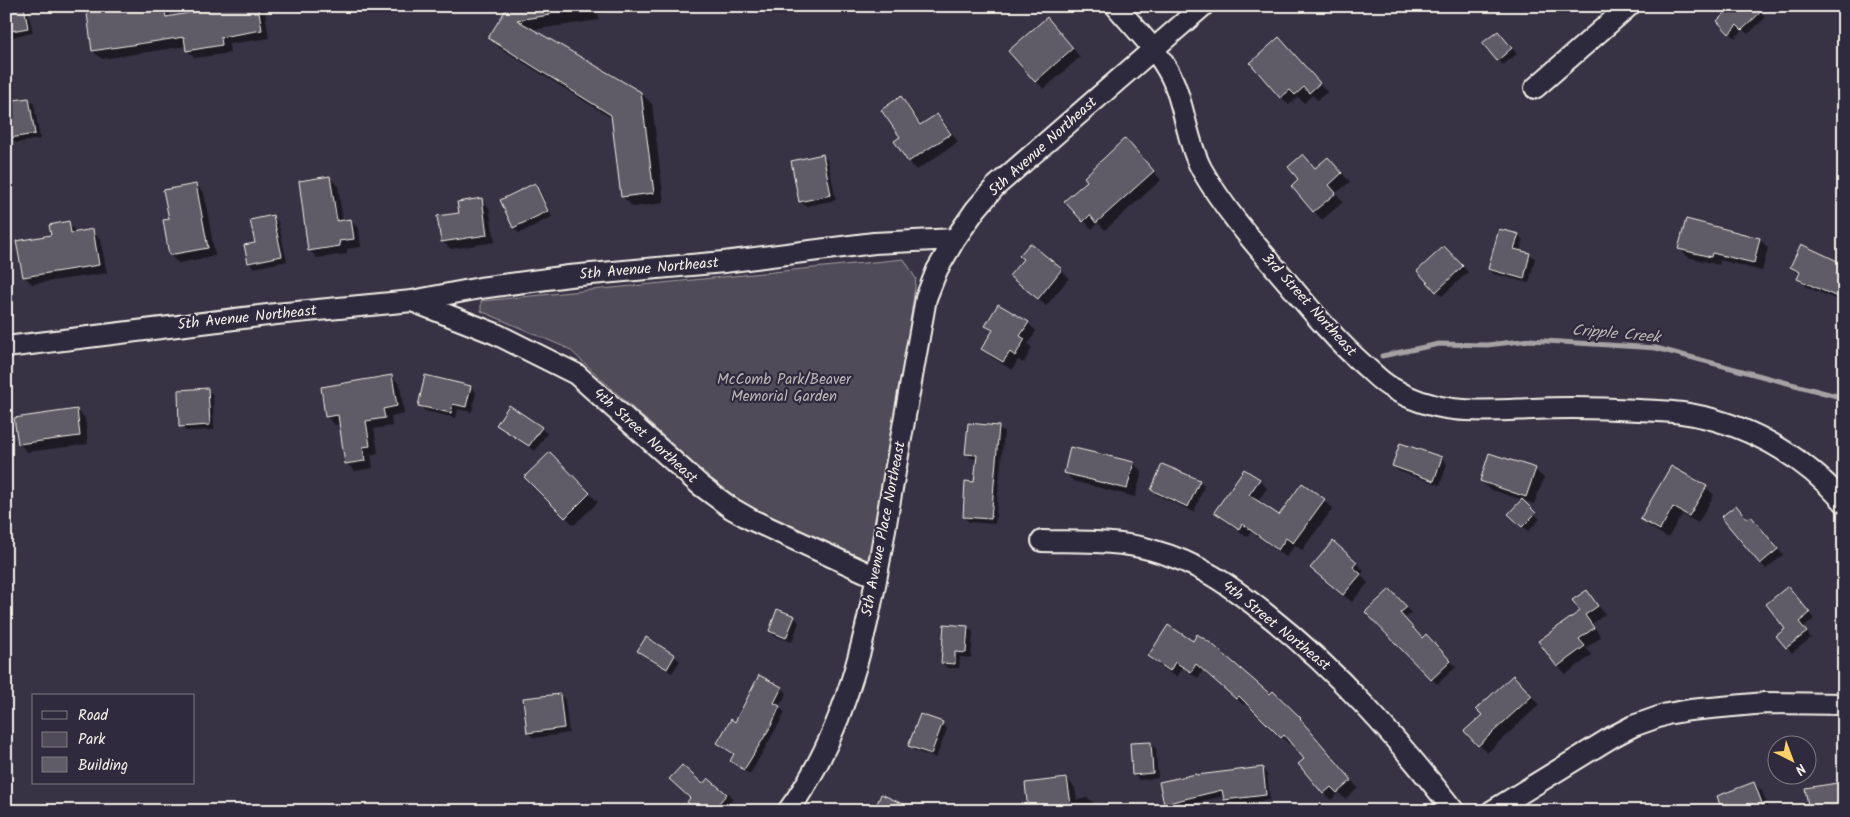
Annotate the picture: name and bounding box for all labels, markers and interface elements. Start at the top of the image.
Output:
street label: 5th Avenue Northeast [983,91,1103,203]
street label: 3rd Street Northeast [1256,248,1362,363]
street label: 5th Avenue Northeast [578,251,720,287]
street label: 5th Avenue Northeast [176,299,318,337]
water label: Cripple Creek [1571,318,1664,351]
park label: McComb Park/Beaver Memorial Garden [717,368,852,409]
street label: 4th Street Northeast [587,382,703,490]
street label: 5th Avenue Place Northeast [855,439,913,619]
street label: 4th Street Northeast [1216,575,1336,678]
legend [32,694,195,784]
text: Road [78,704,109,728]
text: Park [78,728,106,752]
north arrow [1768,734,1818,784]
text: Building [78,754,128,778]
text: N [1789,758,1811,780]

